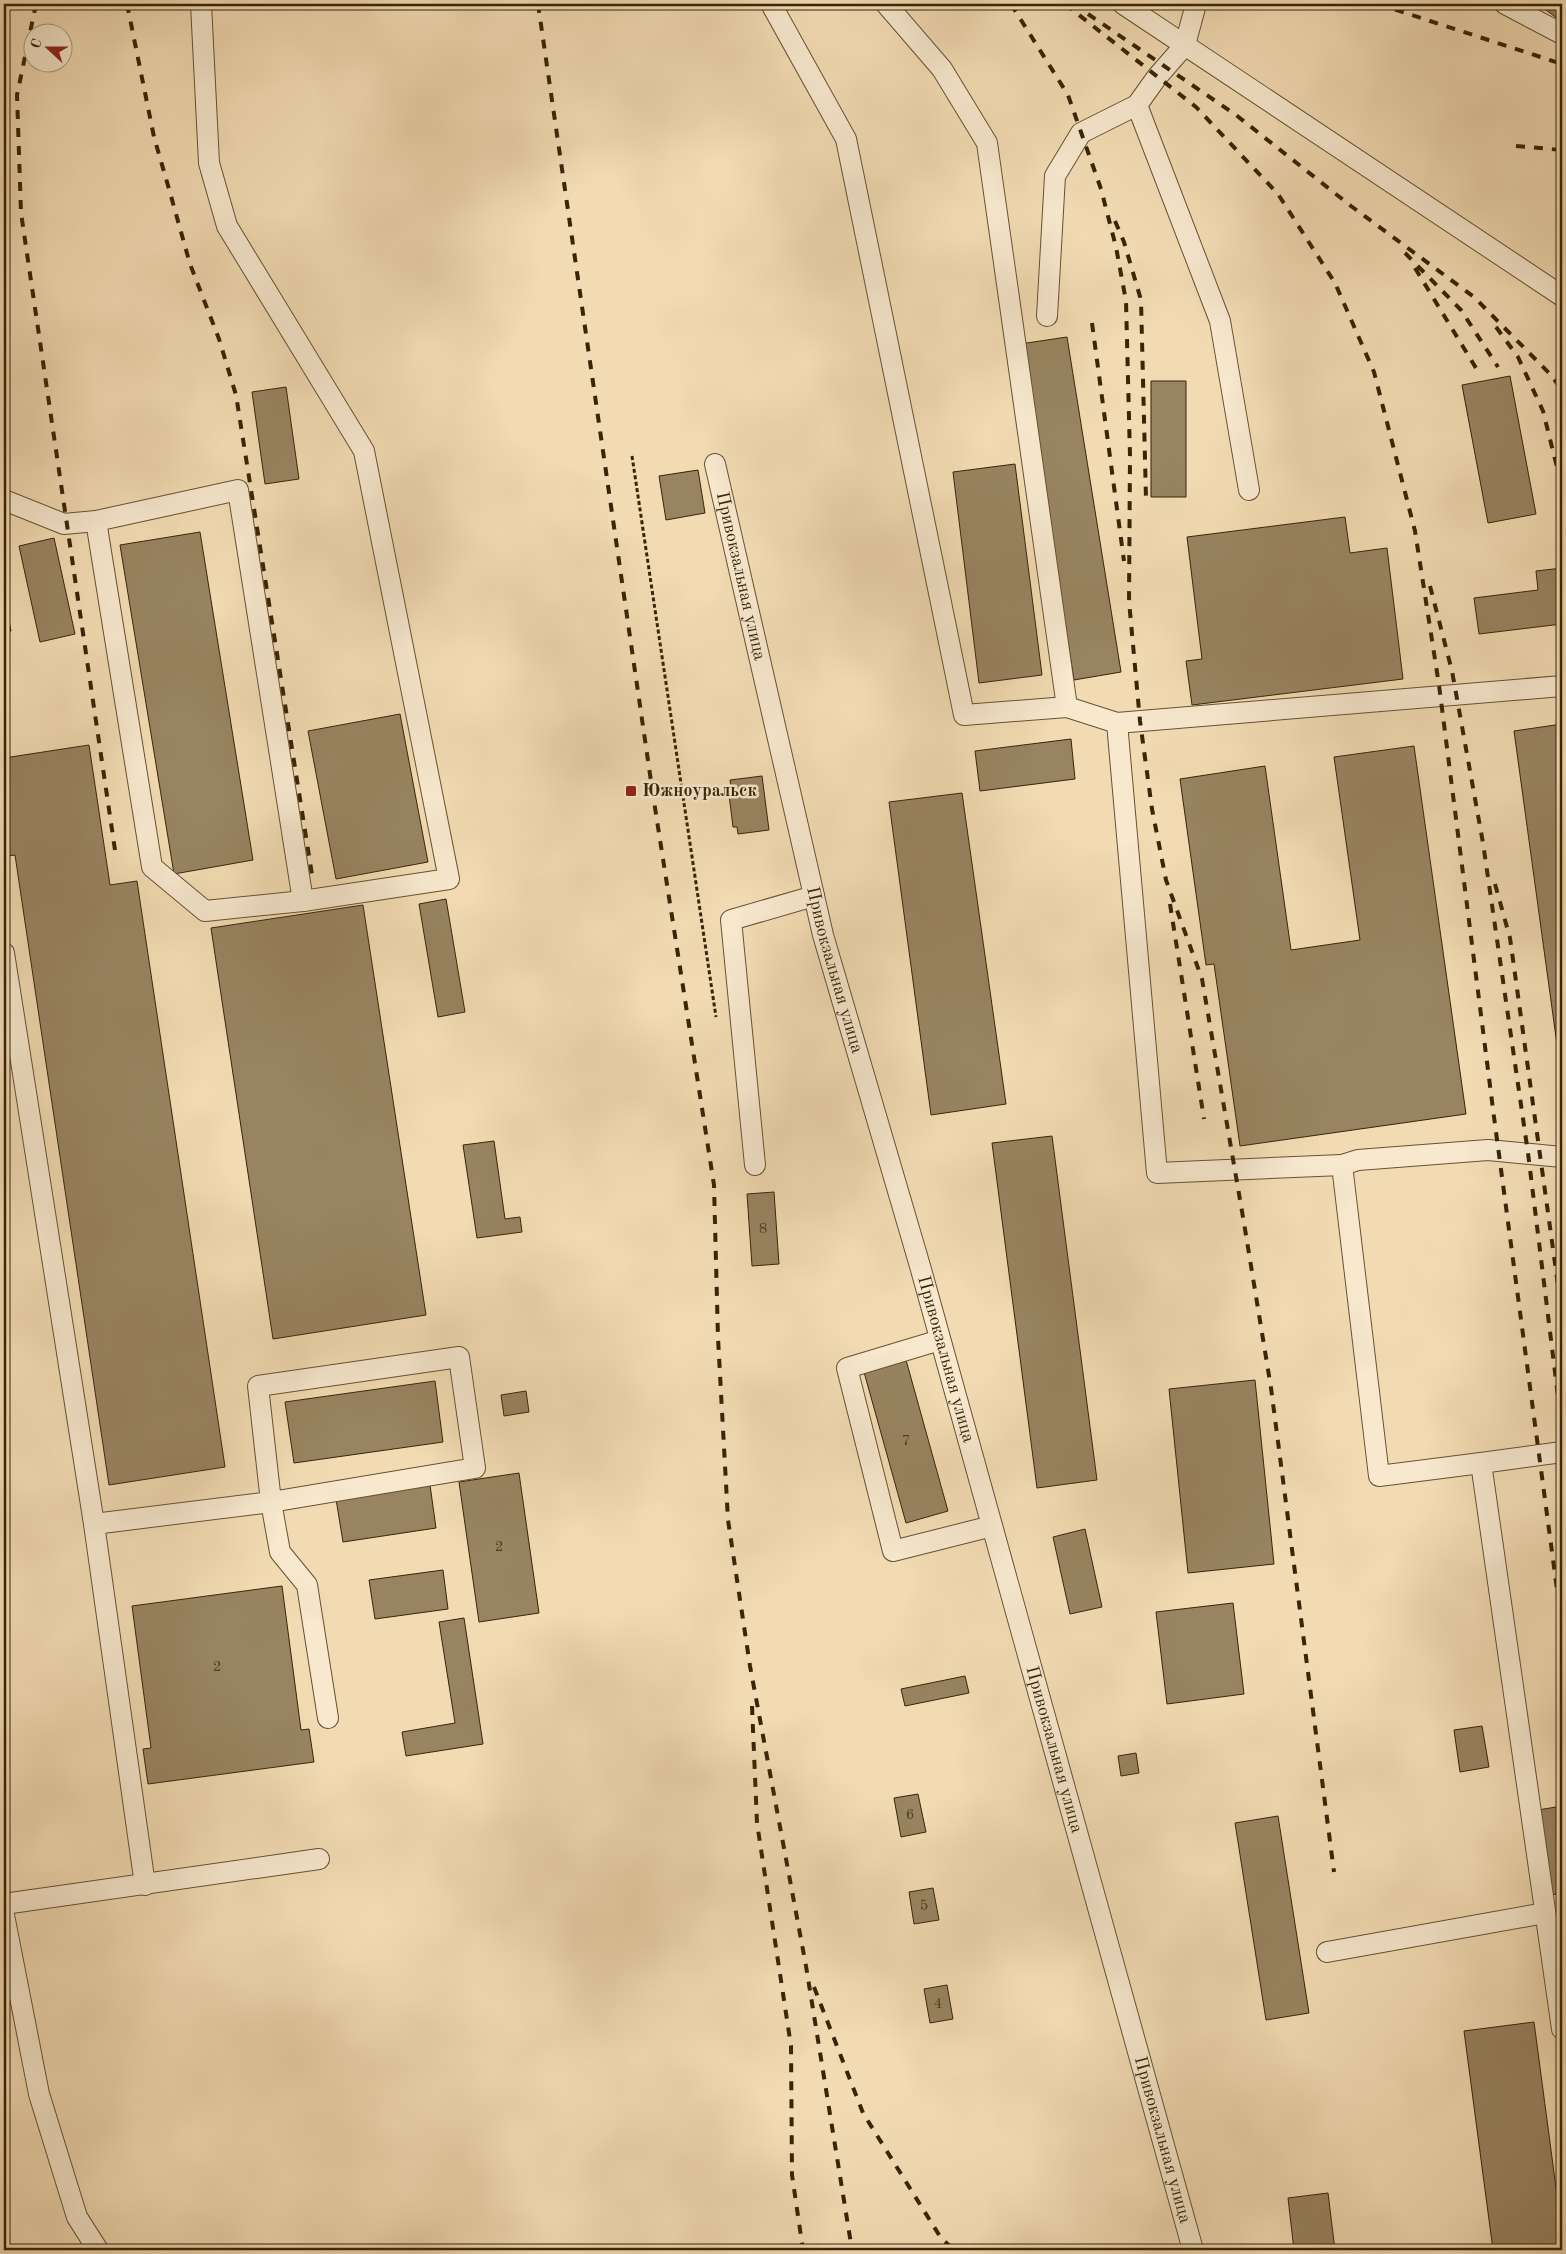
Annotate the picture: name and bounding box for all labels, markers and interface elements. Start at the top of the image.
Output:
north arrow [22,22,72,72]
text: С [29,37,45,51]
street label: Привокзальная улица [713,490,769,662]
place label: Южноуральск [642,782,758,800]
marker: Южноуральск [624,784,638,798]
street label: Привокзальная улица [803,885,866,1056]
house number: 8 [759,1222,767,1237]
street label: Привокзальная улица [914,1274,978,1445]
house number: 7 [902,1434,910,1449]
house number: 2 [495,1540,503,1555]
house number: 2 [213,1660,221,1675]
street label: Привокзальная улица [1022,1664,1086,1835]
house number: 6 [906,1808,914,1823]
house number: 5 [920,1899,928,1914]
house number: 4 [934,1997,942,2012]
street label: Привокзальная улица [1131,2054,1194,2225]

